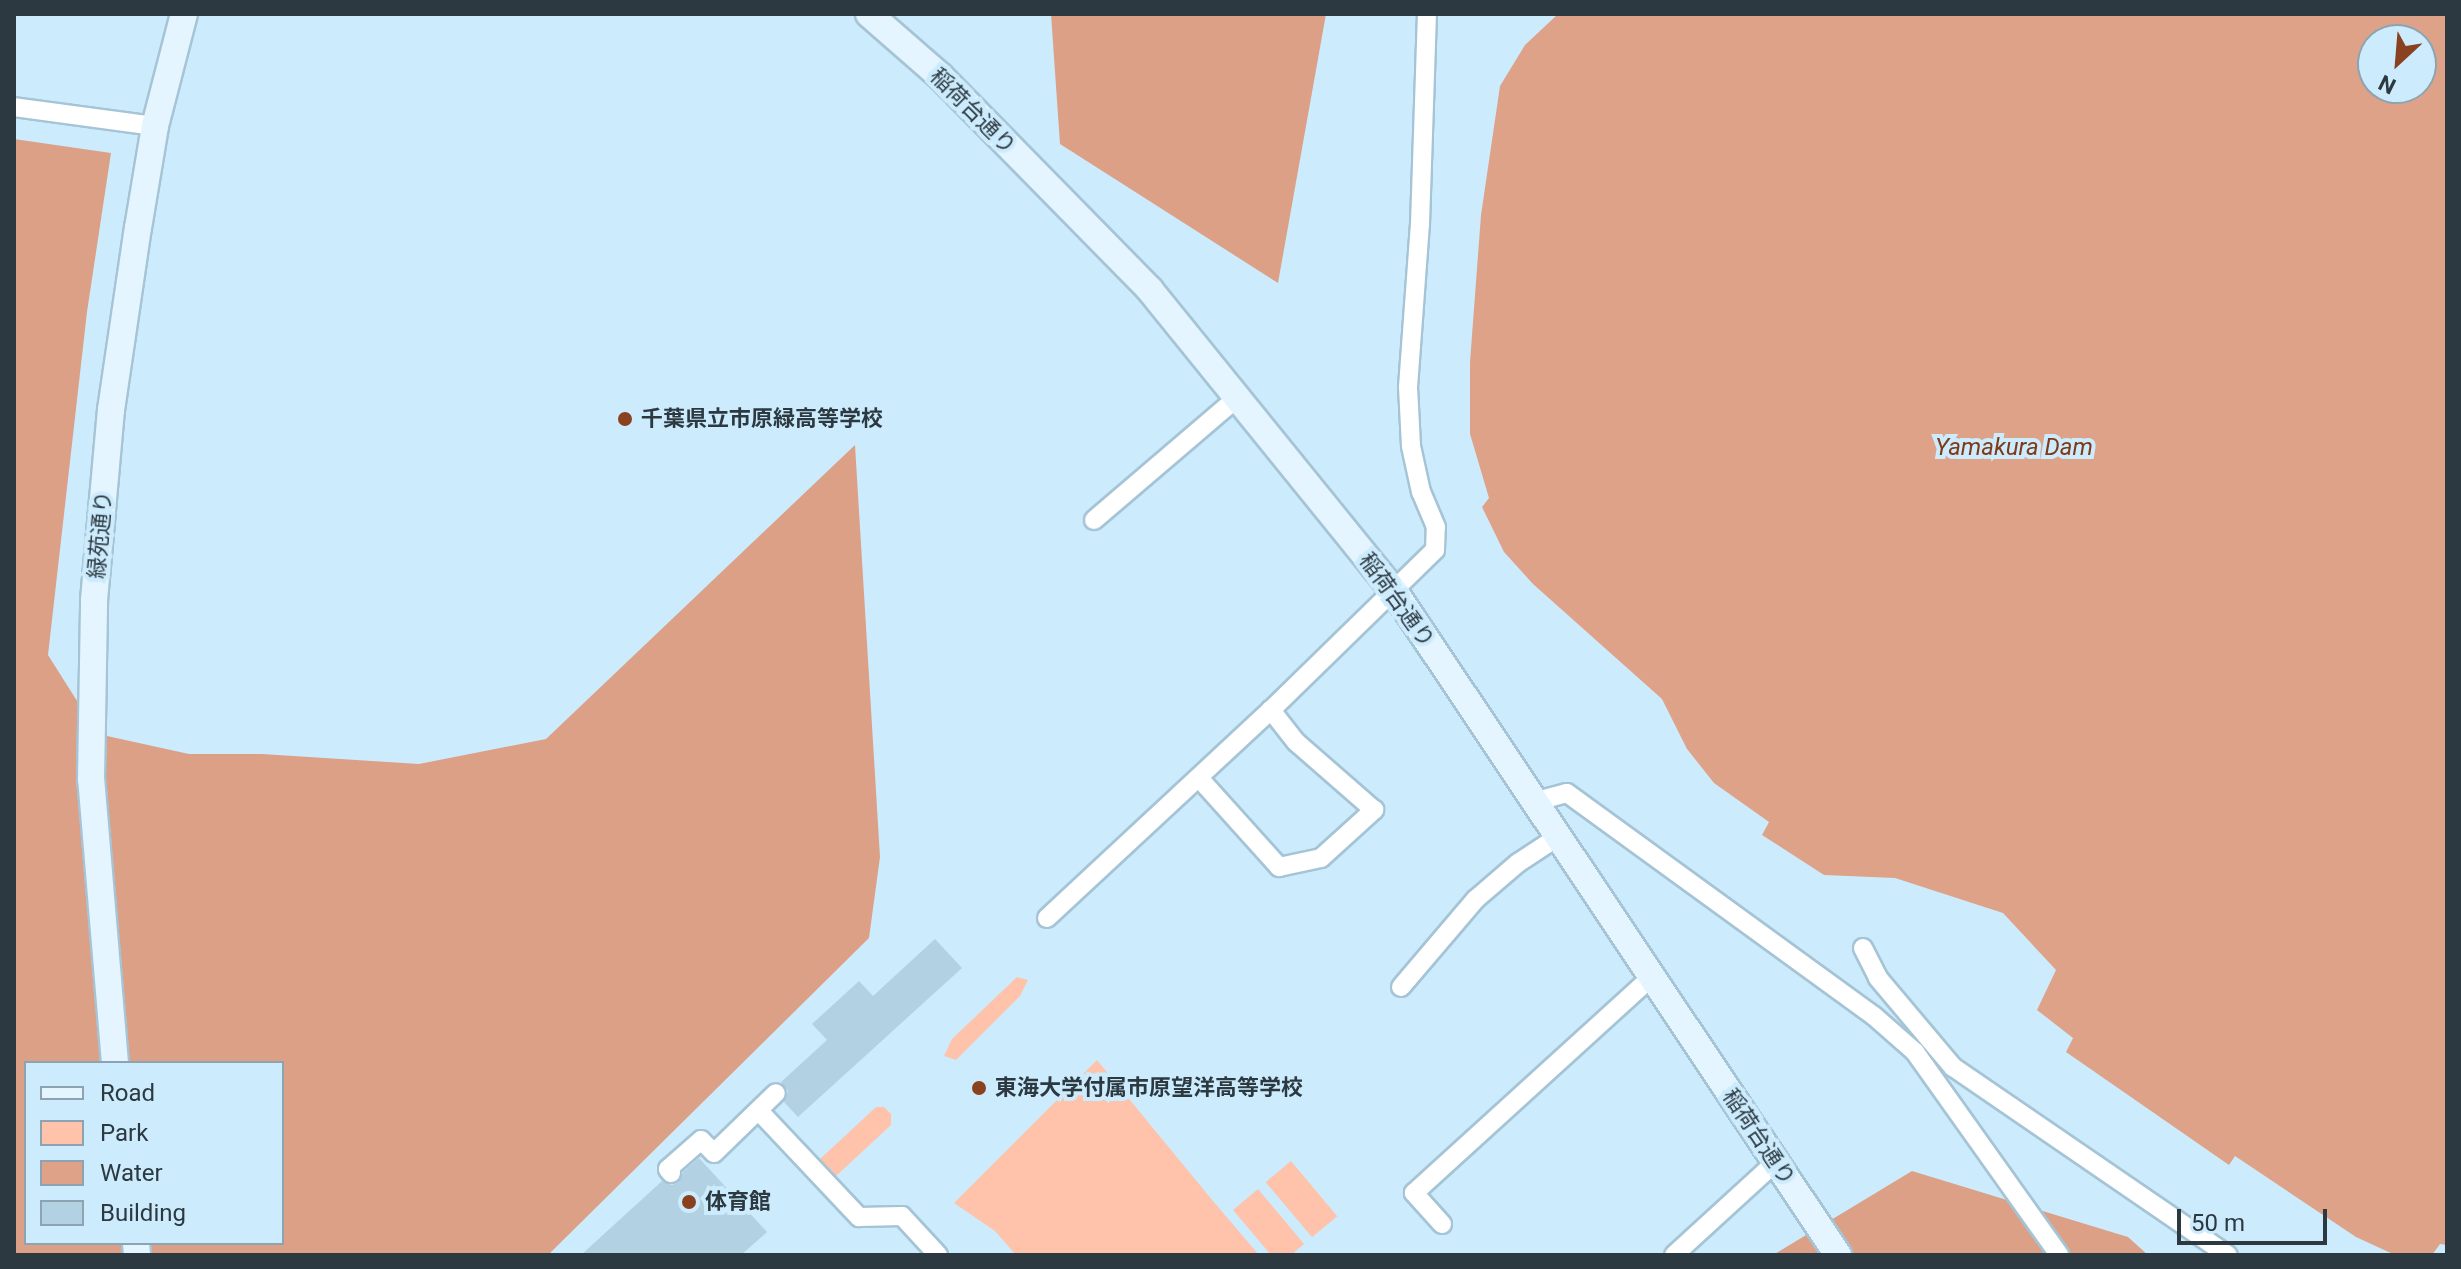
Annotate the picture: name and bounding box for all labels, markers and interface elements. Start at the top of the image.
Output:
north arrow [2357,24,2437,104]
street label: 稲荷台通り [925,63,1021,159]
text: N [2375,70,2400,99]
place label: 千葉県立市原緑高等学校 [641,406,883,432]
marker: 千葉県立市原緑高等学校 [616,410,634,428]
water label: Yamakura Dam [1935,434,2093,462]
street label: 緑苑通り [83,490,117,580]
street label: 稲荷台通り [1354,548,1440,652]
legend [24,1061,284,1245]
place label: 東海大学付属市原望洋高等学校 [995,1075,1303,1101]
text: Road [100,1079,155,1107]
marker: 東海大学付属市原望洋高等学校 [970,1079,988,1097]
street label: 稲荷台通り [1717,1084,1801,1190]
text: Park [100,1119,148,1147]
text: Water [100,1159,163,1187]
place label: 体育館 [705,1189,771,1215]
marker: 体育館 [680,1193,698,1211]
scale bar [2181,1193,2331,1243]
text: Building [100,1199,186,1227]
text: 50 m [2191,1209,2245,1237]

